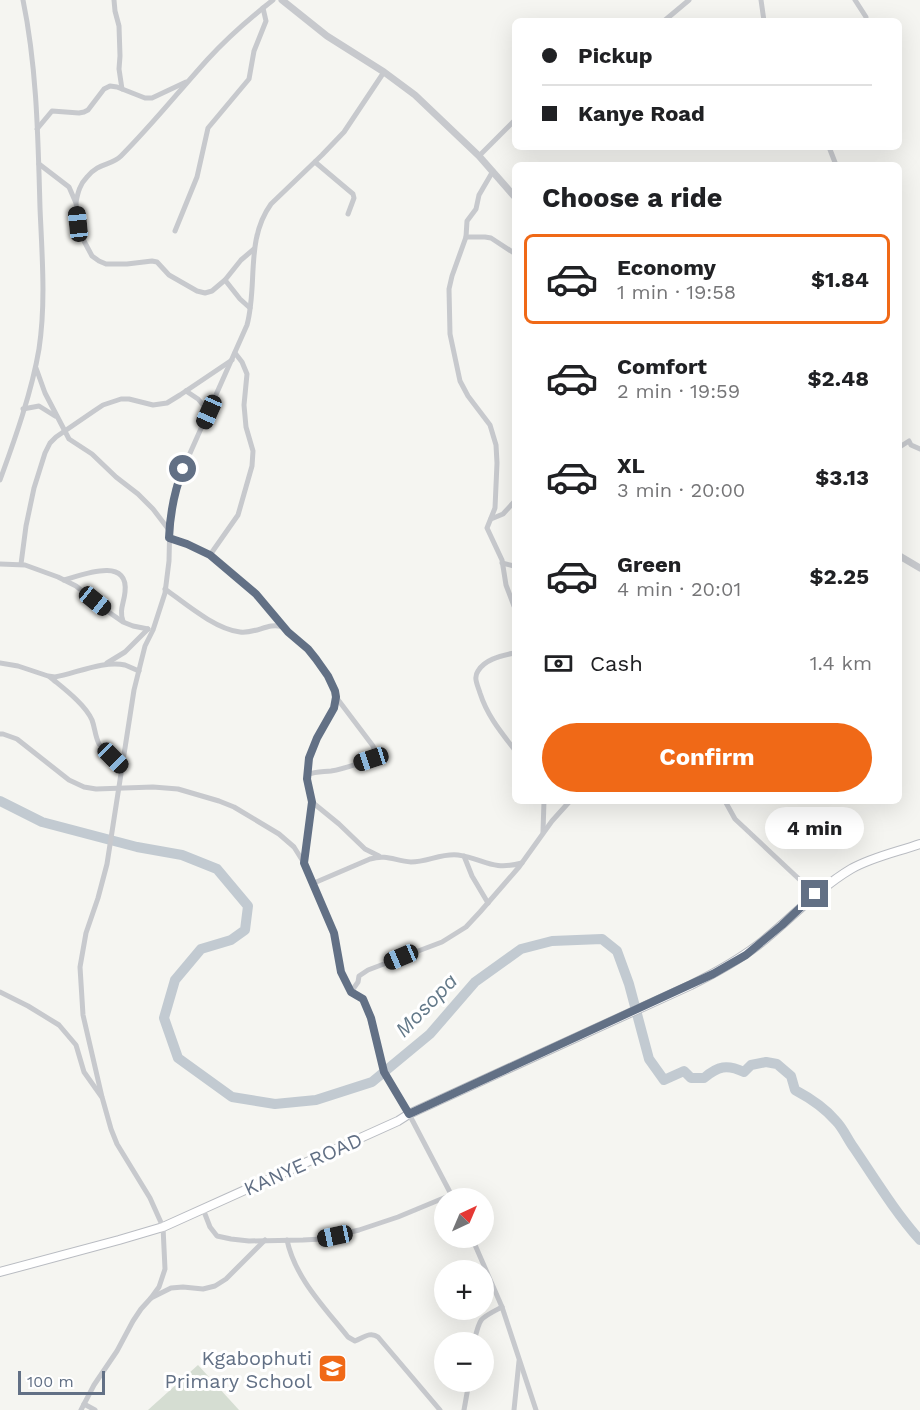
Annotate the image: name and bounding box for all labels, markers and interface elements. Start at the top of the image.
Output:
text: Pickup [578,43,653,68]
text: Kanye Road [578,101,705,126]
text: Choose a ride [542,182,722,214]
car [67,205,89,243]
icon: car [545,252,599,306]
text: Economy [617,255,716,280]
text: $1.84 [811,267,869,292]
text: 1 min · 19:58 [617,280,736,304]
icon: car [545,351,599,405]
text: Comfort [617,354,707,379]
text: $2.48 [807,366,869,391]
text: 2 min · 19:59 [617,379,740,403]
car [193,392,225,432]
icon: car [545,450,599,504]
text: XL [617,453,645,478]
route start [169,455,196,482]
text: $3.13 [815,465,869,490]
text: 3 min · 20:00 [617,478,745,502]
icon: car [545,549,599,603]
text: Green [617,552,681,577]
text: $2.25 [809,564,869,589]
text: 4 min · 20:01 [617,577,741,601]
car [75,583,115,619]
icon: cash [542,647,575,680]
text: Cash [590,651,643,676]
text: 1.4 km [810,651,872,675]
button: Confirm [542,723,872,792]
car [94,739,132,777]
car [351,745,391,773]
callout: 4 min [766,807,864,849]
text: 4 min [787,816,842,840]
route end [801,880,828,907]
car [381,942,421,972]
water label: Mosopa [390,968,462,1042]
street label: KANYE ROAD [240,1127,366,1201]
north arrow [434,1188,494,1248]
map controls [434,1188,494,1392]
car [316,1223,354,1249]
button: + [434,1260,494,1320]
button: − [434,1332,494,1392]
place label: Kgabophuti Primary School [165,1346,312,1393]
school or university icon: Kgabophuti Primary School [317,1353,349,1385]
scale bar [18,1368,105,1396]
text: 100 m [27,1372,74,1391]

